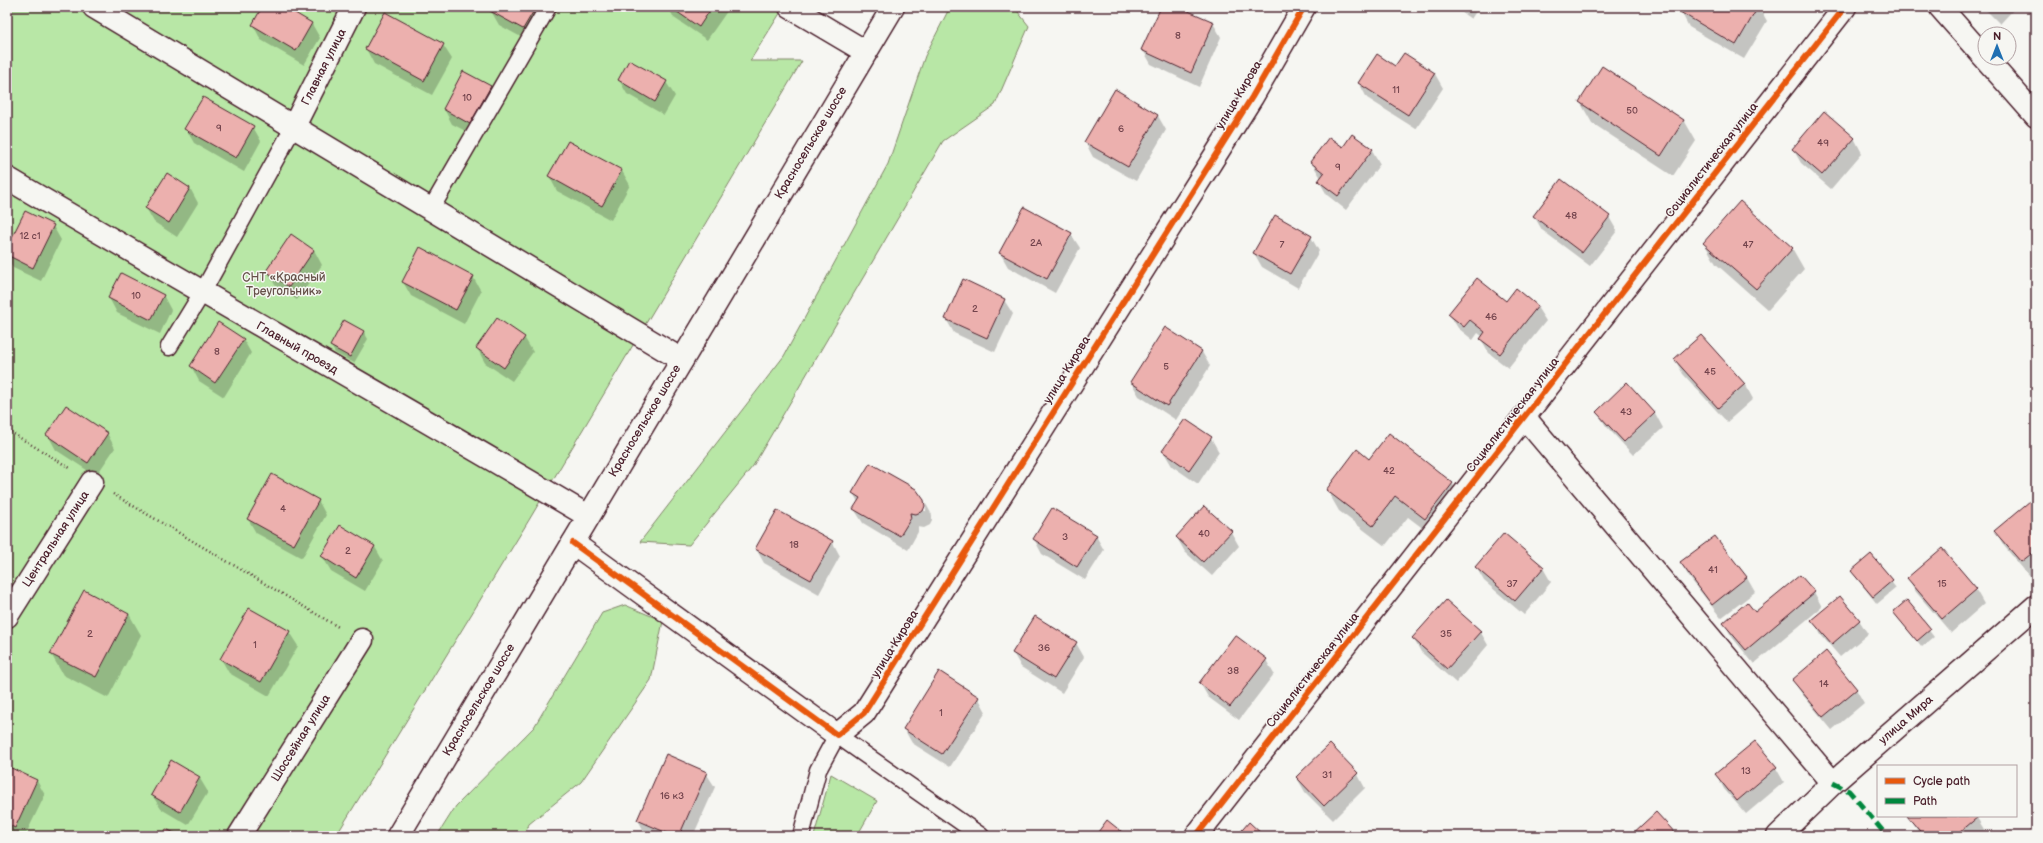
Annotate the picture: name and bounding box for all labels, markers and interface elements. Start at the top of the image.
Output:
street label: Главная улица [298,26,350,108]
north arrow [1977,26,2017,66]
house number: 8 [1175,30,1181,42]
text: N [1993,30,2001,43]
street label: улица Кирова [1213,58,1265,132]
street label: Красносельское шоссе [772,84,851,202]
house number: 11 [1392,84,1400,96]
house number: 10 [462,92,472,104]
street label: Социалистическая улица [1662,99,1762,221]
house number: 50 [1626,105,1638,117]
house number: 9 [216,122,222,134]
house number: 6 [1118,123,1124,135]
house number: 49 [1817,137,1829,149]
house number: 9 [1335,161,1341,173]
house number: 48 [1565,210,1577,222]
house number: 12 с1 [19,230,41,242]
house number: 2А [1030,237,1043,249]
house number: 7 [1280,239,1285,251]
house number: 47 [1742,239,1754,251]
park label: СНТ «Красный Треугольник» [242,270,326,299]
house number: 10 [131,290,141,302]
house number: 2 [972,303,978,315]
house number: 46 [1485,311,1497,323]
street label: Главный проезд [253,318,341,378]
street label: улица Кирова [1040,333,1094,407]
house number: 8 [214,346,220,358]
street label: Социалистическая улица [1463,354,1563,476]
house number: 5 [1163,361,1169,373]
street label: Красносельское шоссе [606,362,685,480]
house number: 45 [1704,366,1716,378]
house number: 43 [1620,406,1632,418]
house number: 42 [1383,465,1395,477]
street label: Центральная улица [19,488,93,590]
house number: 4 [280,503,286,515]
house number: 40 [1198,528,1210,540]
house number: 3 [1062,531,1068,543]
house number: 18 [789,539,799,551]
house number: 2 [345,545,351,557]
house number: 41 [1708,564,1718,576]
house number: 37 [1506,578,1518,590]
house number: 15 [1937,578,1947,590]
street label: улица Кирова [868,607,922,681]
street label: Социалистическая улица [1263,609,1363,731]
house number: 2 [87,628,93,640]
house number: 35 [1440,628,1452,640]
house number: 1 [253,639,257,651]
street label: Красносельское шоссе [440,641,519,759]
house number: 36 [1038,642,1050,654]
house number: 38 [1227,665,1239,677]
house number: 14 [1819,678,1829,690]
street label: Шоссейная улица [268,692,334,784]
street label: улица Мира [1876,692,1936,748]
house number: 1 [939,707,943,719]
house number: 13 [1741,765,1751,777]
legend [1877,765,2017,817]
house number: 31 [1322,769,1332,781]
text: Cycle path [1913,774,1970,789]
house number: 16 к3 [660,790,684,802]
text: Path [1913,794,1938,809]

